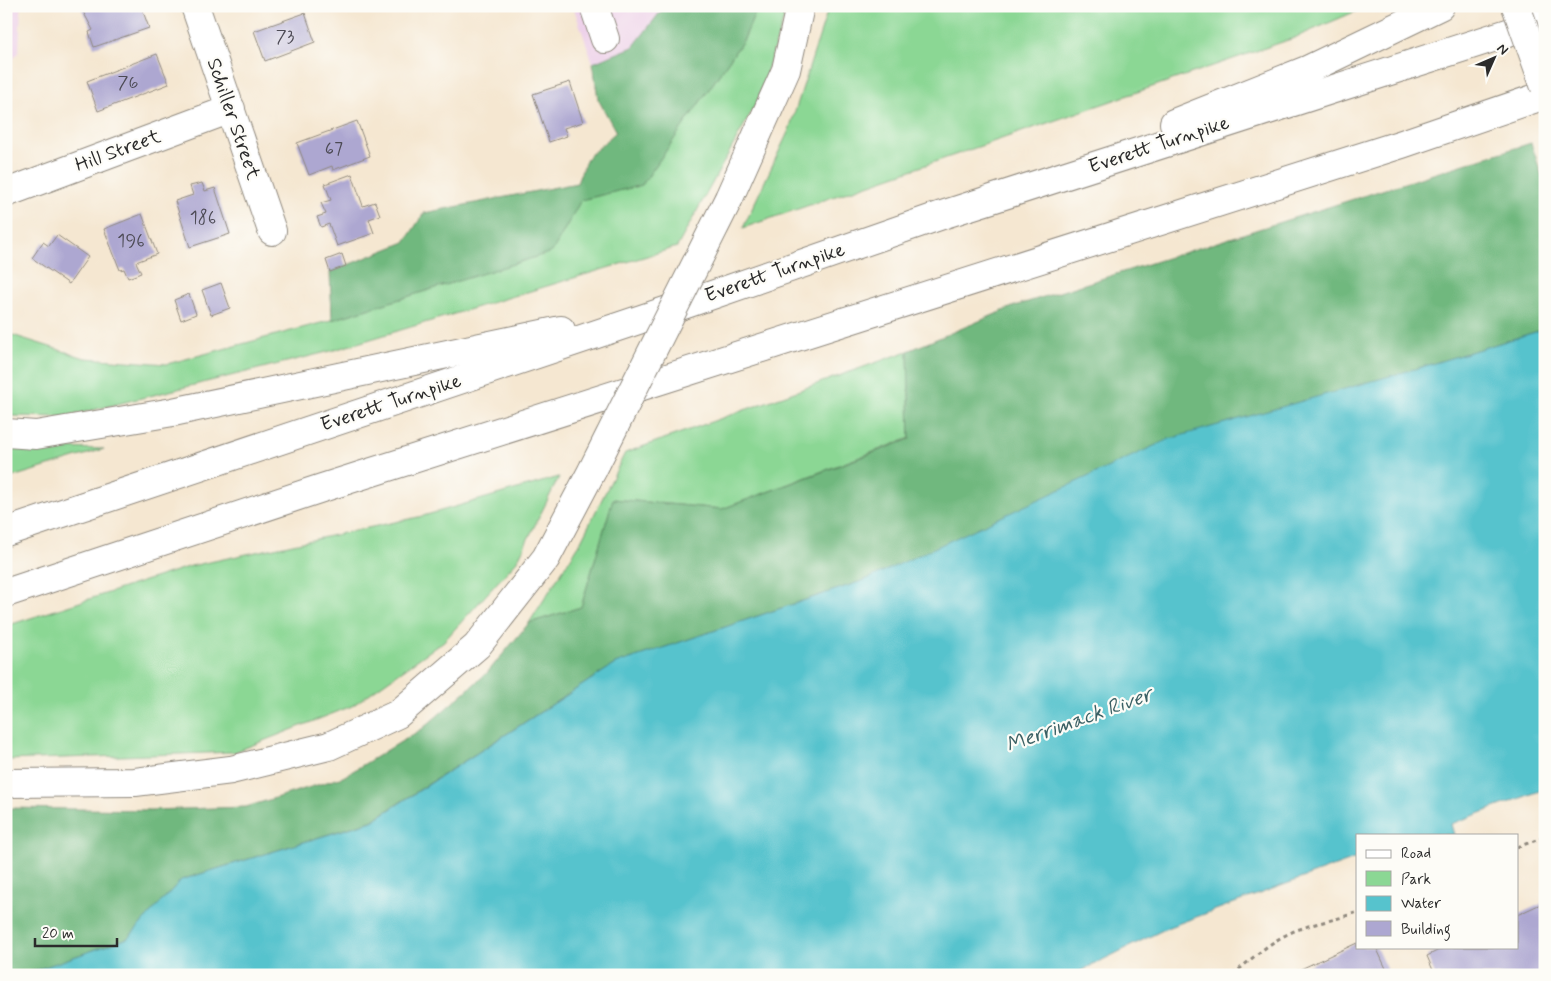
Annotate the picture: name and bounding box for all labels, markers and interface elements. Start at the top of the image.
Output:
house number: 73 [276,25,295,49]
north arrow [1468,32,1518,82]
text: N [1493,40,1512,59]
street label: Schiller Street [200,55,266,184]
house number: 76 [118,71,138,95]
street label: Everett Turnpike [1085,110,1233,180]
street label: Hill Street [72,123,165,179]
house number: 67 [325,137,343,161]
house number: 186 [190,206,216,230]
house number: 196 [117,229,145,253]
street label: Everett Turnpike [701,236,849,310]
street label: Everett Turnpike [317,368,465,438]
water label: Merrimack River [1002,679,1159,759]
legend [1356,834,1518,948]
text: Road [1401,844,1431,864]
text: Park [1401,870,1431,890]
text: Water [1401,894,1441,914]
scale bar [35,916,118,948]
text: Building [1401,920,1451,941]
text: 20 m [42,924,74,944]

